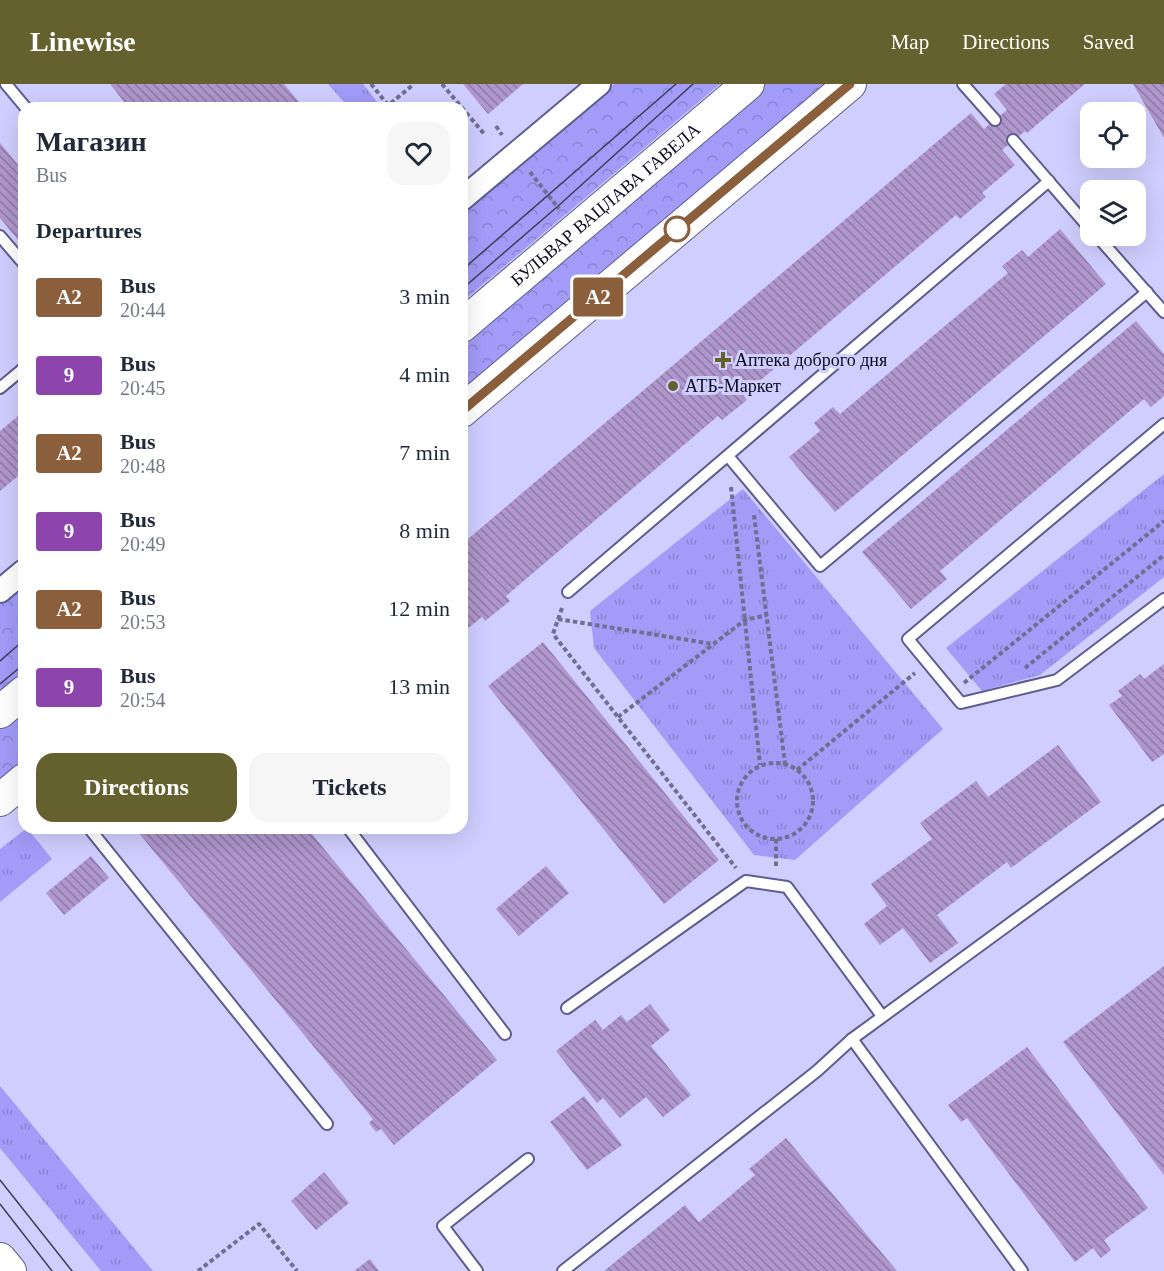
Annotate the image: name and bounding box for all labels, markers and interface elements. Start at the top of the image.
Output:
text: Linewise [30,26,136,57]
text: Map [891,30,929,54]
text: Directions [962,30,1050,54]
text: Saved [1083,30,1134,54]
map controls [1080,102,1146,246]
button: locate [1080,102,1146,168]
street label: БУЛЬВАР ВАЦЛАВА ГАВЕЛА [507,119,704,290]
button: heart [387,122,450,185]
text: Магазин [36,126,147,157]
text: Bus [36,164,67,186]
button: layers [1080,180,1146,246]
unlabelled marker [664,216,690,242]
text: Departures [36,218,142,243]
text: Bus [120,273,155,298]
line badge: А2 [571,278,625,316]
text: 3 min [399,284,450,309]
text: А2 [56,285,82,309]
text: А2 [585,285,611,309]
text: 20:44 [120,299,166,321]
place label: Аптека доброго дня [735,350,887,370]
text: Bus [120,351,155,376]
marker: Аптека доброго дня [716,353,730,367]
text: 4 min [399,362,450,387]
text: 9 [64,363,74,387]
place label: АТБ-Маркет [685,376,781,396]
text: 20:45 [120,377,166,399]
marker: АТБ-Маркет [666,379,680,393]
text: Bus [120,429,155,454]
text: 7 min [399,440,450,465]
text: А2 [56,441,82,465]
text: 20:48 [120,455,166,477]
text: Bus [120,507,155,532]
text: 8 min [399,518,450,543]
text: 9 [64,519,74,543]
text: 20:49 [120,533,166,555]
text: Bus [120,585,155,610]
text: 12 min [388,596,450,621]
text: А2 [56,597,82,621]
text: 20:53 [120,611,166,633]
text: Bus [120,663,155,688]
text: 13 min [388,674,450,699]
text: 9 [64,675,74,699]
text: 20:54 [120,689,166,711]
button: Directions [36,753,237,822]
button: Tickets [249,753,450,822]

